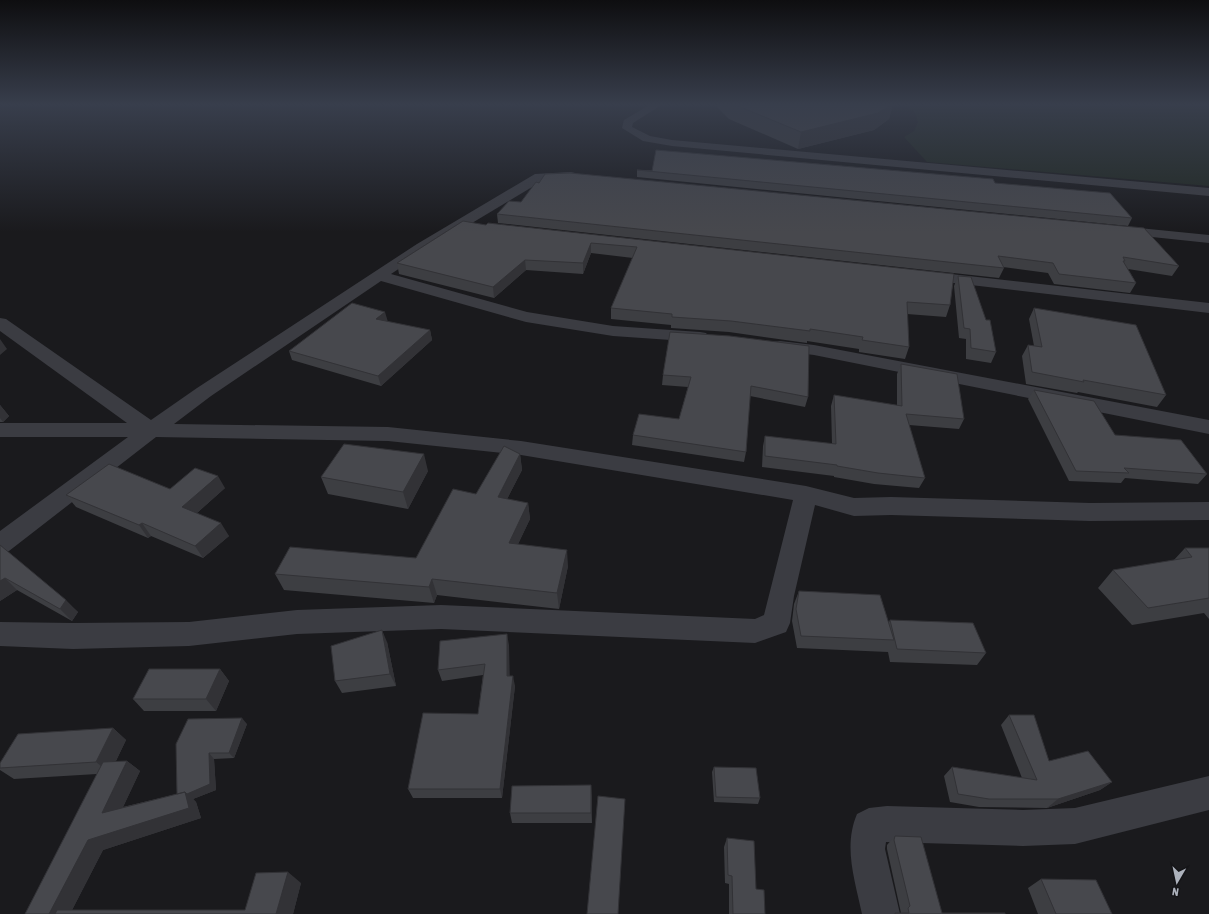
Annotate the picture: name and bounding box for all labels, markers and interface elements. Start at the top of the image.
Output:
north arrow [1157,862,1197,902]
text: N [1171,885,1180,898]

